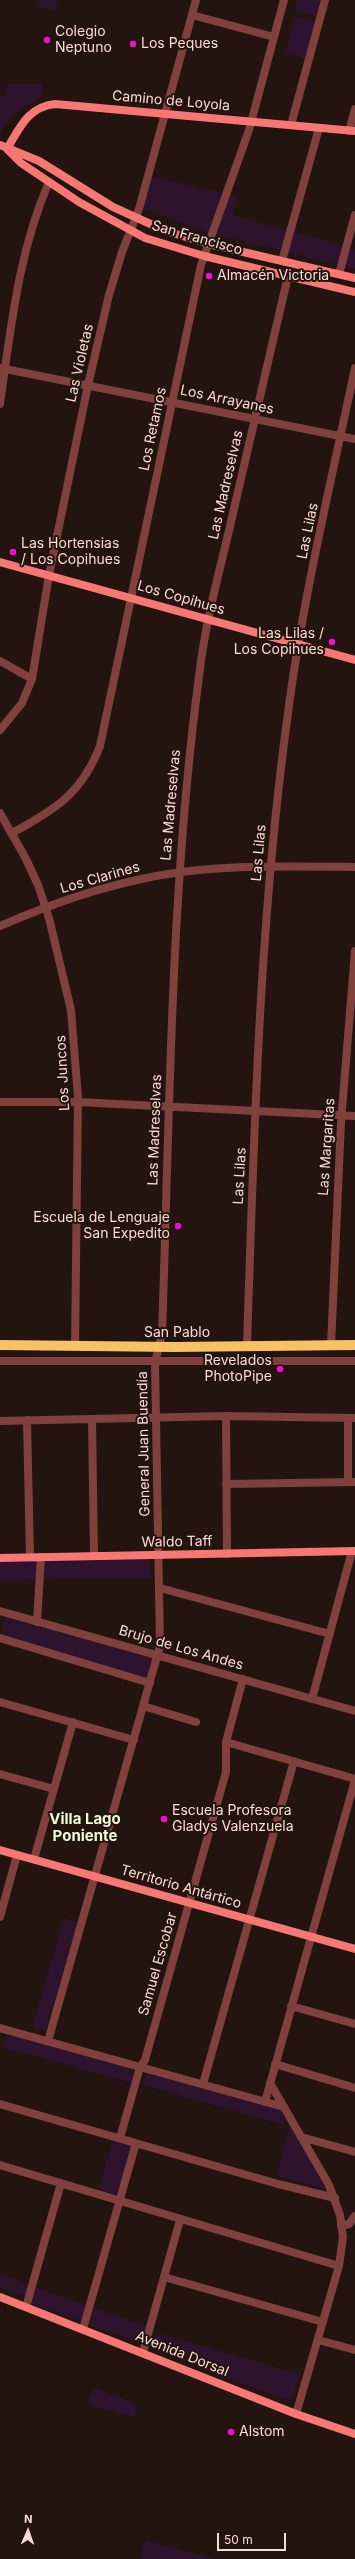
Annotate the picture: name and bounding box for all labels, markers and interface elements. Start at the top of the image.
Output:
place label: Colegio Neptuno [55,24,112,56]
marker: Colegio Neptuno [42,35,52,45]
place label: Los Peques [141,36,218,52]
marker: Los Peques [128,39,138,49]
street label: Camino de Loyola [111,87,231,115]
street label: San Francisco [150,217,244,259]
place label: Almacén Victoria [217,268,329,284]
marker: Almacén Victoria [204,271,214,281]
street label: Las Violetas [63,322,97,404]
street label: Los Arrayanes [179,382,275,418]
street label: Los Retamos [136,386,170,472]
street label: Las Madreselvas [205,429,247,541]
street label: Las Lilas [294,501,322,561]
place label: Las Hortensias / Los Copihues [21,536,120,568]
marker: Las Hortensias / Los Copihues [8,547,18,557]
street label: Los Copihues [135,577,227,619]
place label: Las Lilas / Los Copihues [234,626,324,658]
marker: Las Lilas / Los Copihues [327,637,337,647]
street label: Las Madreselvas [158,749,184,861]
street label: Las Lilas [248,824,270,882]
street label: Los Clarines [58,859,142,897]
street label: Los Juncos [53,1035,73,1111]
street label: Las Madreselvas [145,1074,165,1186]
street label: Las Margaritas [315,1098,339,1196]
street label: Las Lilas [230,1147,250,1205]
place label: Escuela de Lenguaje San Expedito [33,1210,170,1242]
marker: Escuela de Lenguaje San Expedito [173,1221,183,1231]
street label: San Pablo [144,1325,210,1341]
place label: Revelados PhotoPipe [204,1353,272,1386]
marker: Revelados PhotoPipe [275,1364,285,1374]
street label: General Juan Buendía [134,1371,154,1517]
street label: Waldo Taff [141,1533,213,1551]
street label: Brujo de Los Andes [117,1622,245,1674]
place label: Escuela Profesora Gladys Valenzuela [172,1803,294,1836]
district label: Villa Lago Poniente [49,1810,121,1845]
marker: Escuela Profesora Gladys Valenzuela [159,1814,169,1824]
street label: Territorio Antártico [119,1862,243,1912]
street label: Samuel Escobar [135,1910,181,2018]
street label: Avenida Dorsal [133,2328,231,2380]
place label: Alstom [239,2424,285,2440]
marker: Alstom [226,2427,236,2437]
north arrow [8,2511,48,2551]
text: N [24,2512,33,2526]
scale bar [219,2525,288,2551]
text: 50 m [224,2532,253,2547]

